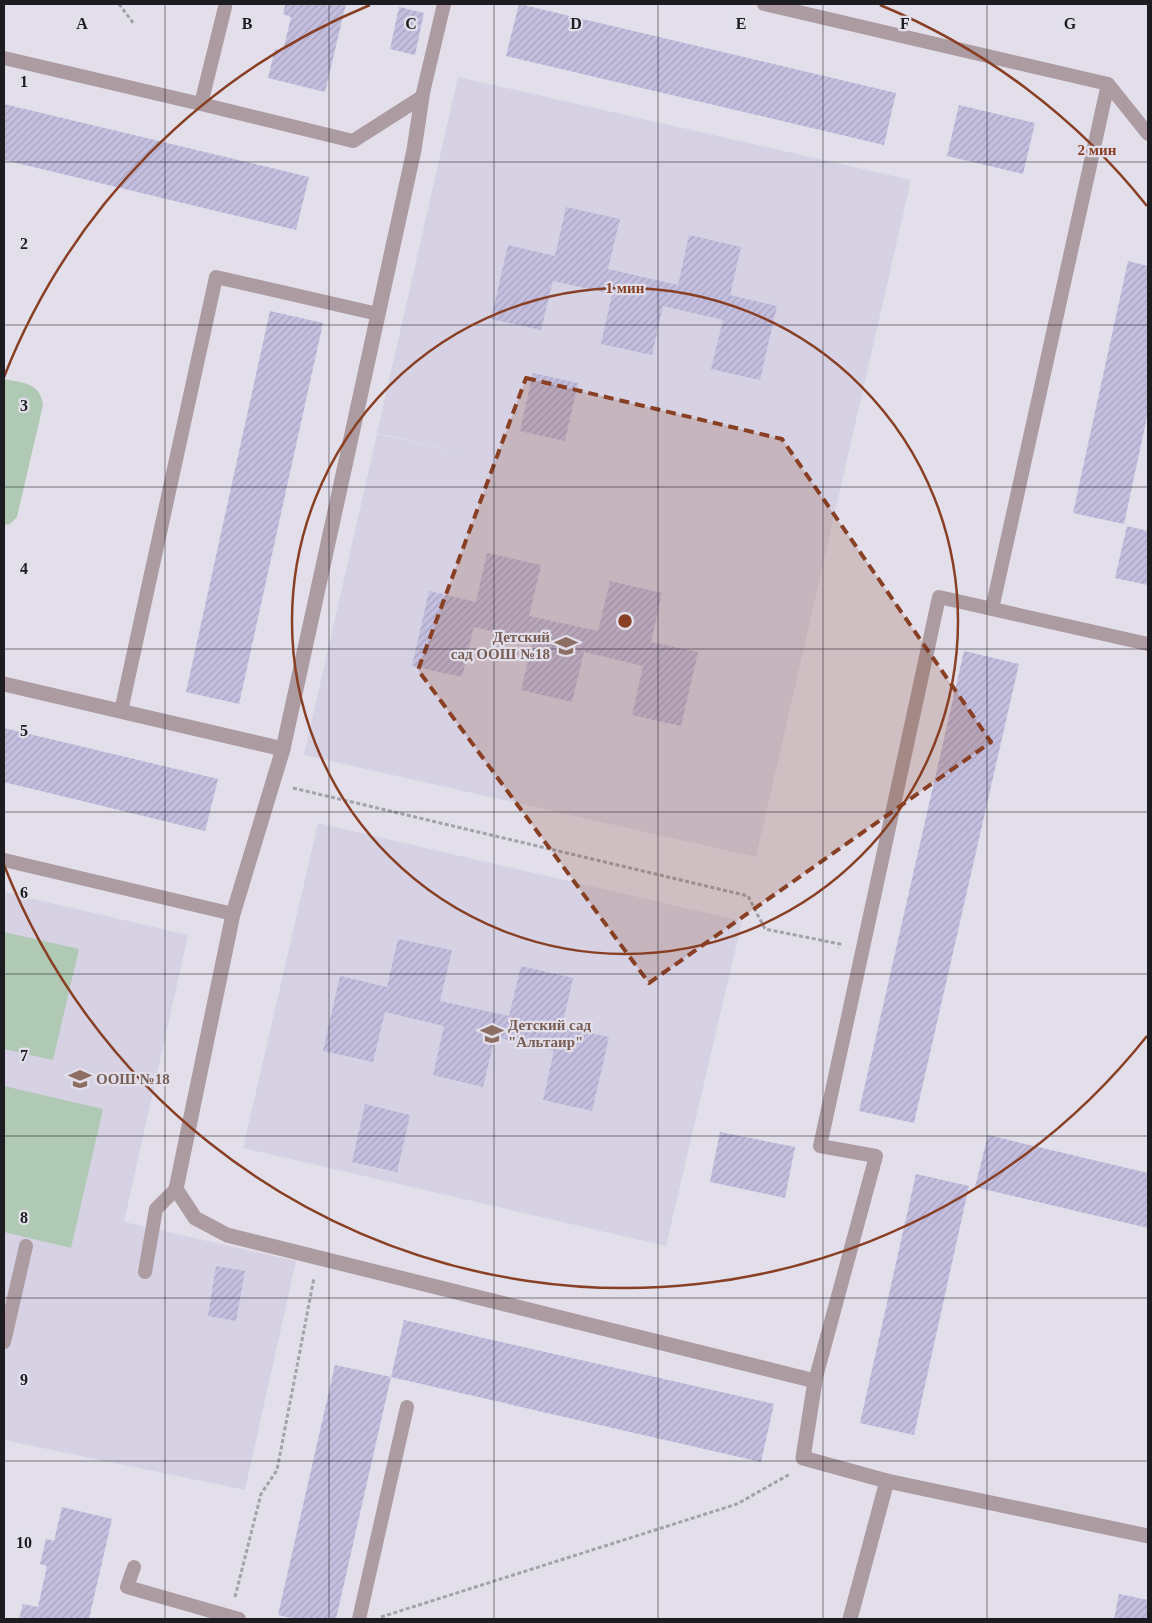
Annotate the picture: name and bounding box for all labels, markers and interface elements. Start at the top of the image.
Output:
text: A [76,15,88,32]
text: B [242,15,253,32]
text: C [405,15,417,32]
text: D [570,15,582,32]
text: E [736,15,746,32]
text: F [900,15,910,32]
text: G [1064,15,1077,32]
text: 1 [20,73,28,90]
text: 2 мин [1078,142,1117,158]
text: 2 [20,235,28,252]
text: 1 мин [606,280,645,296]
text: 3 [20,397,28,414]
text: 4 [20,560,28,577]
centre of rings [616,612,634,630]
place label: Детский сад ООШ №18 [451,629,550,662]
school or university icon: Детский сад ООШ №18 [553,633,579,659]
text: 5 [20,722,28,739]
text: 6 [20,884,28,901]
place label: Детский сад "Альтаир" [508,1017,591,1050]
school or university icon: Детский сад "Альтаир" [479,1021,505,1047]
text: 7 [20,1047,28,1064]
school or university icon: ООШ №18 [67,1066,93,1092]
place label: ООШ №18 [96,1071,170,1087]
text: 8 [20,1209,28,1226]
text: 9 [20,1371,28,1388]
text: 10 [16,1534,32,1551]

